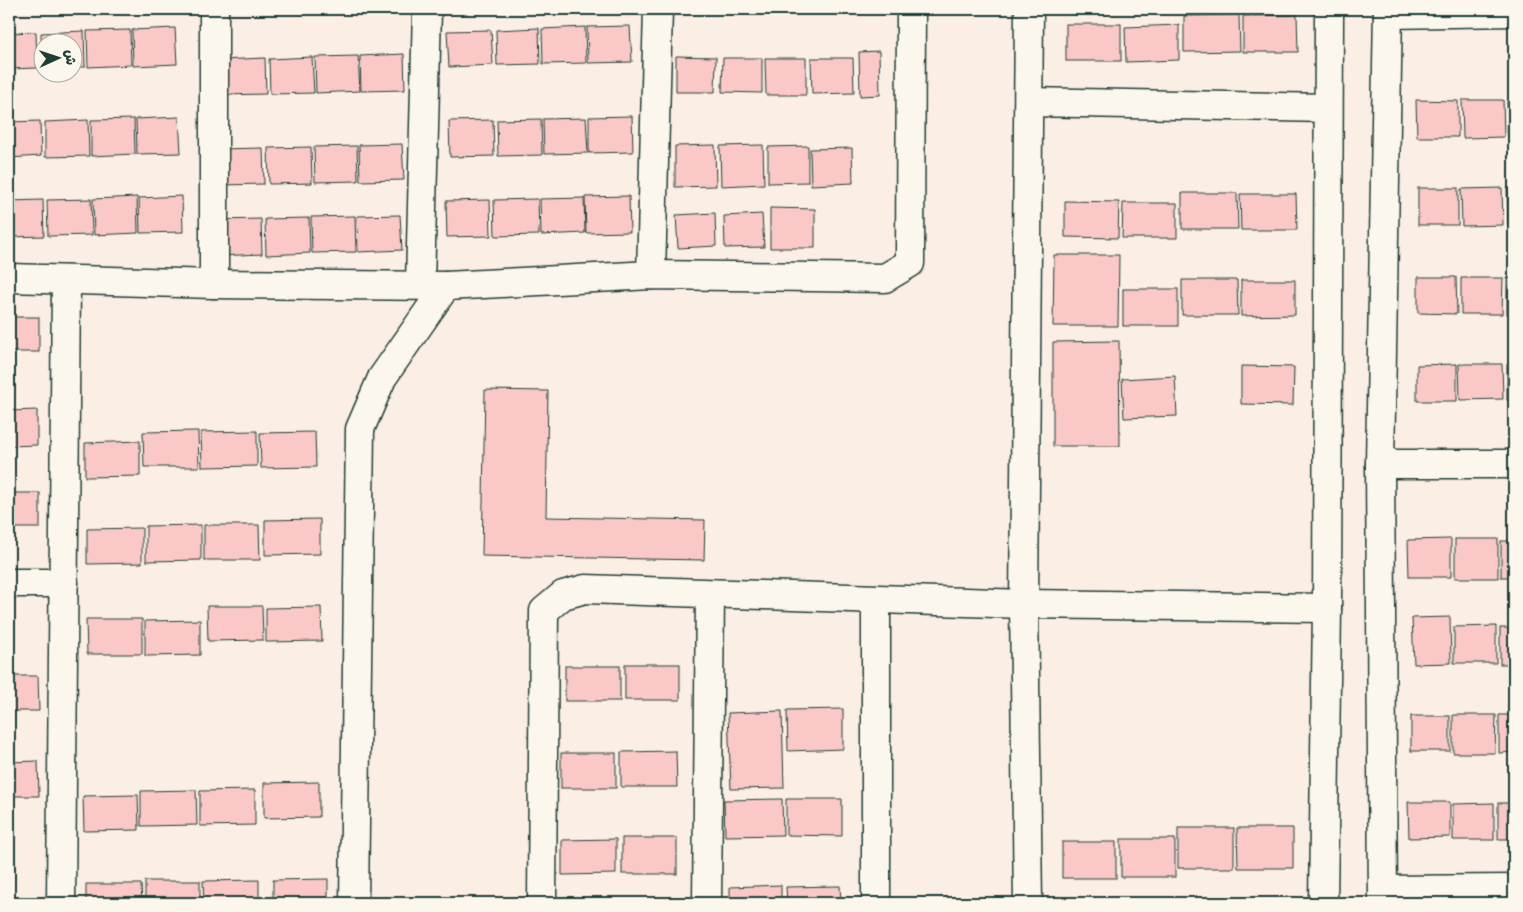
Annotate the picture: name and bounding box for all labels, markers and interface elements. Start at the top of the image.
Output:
north arrow [32,32,82,82]
text: ش [59,49,81,66]

